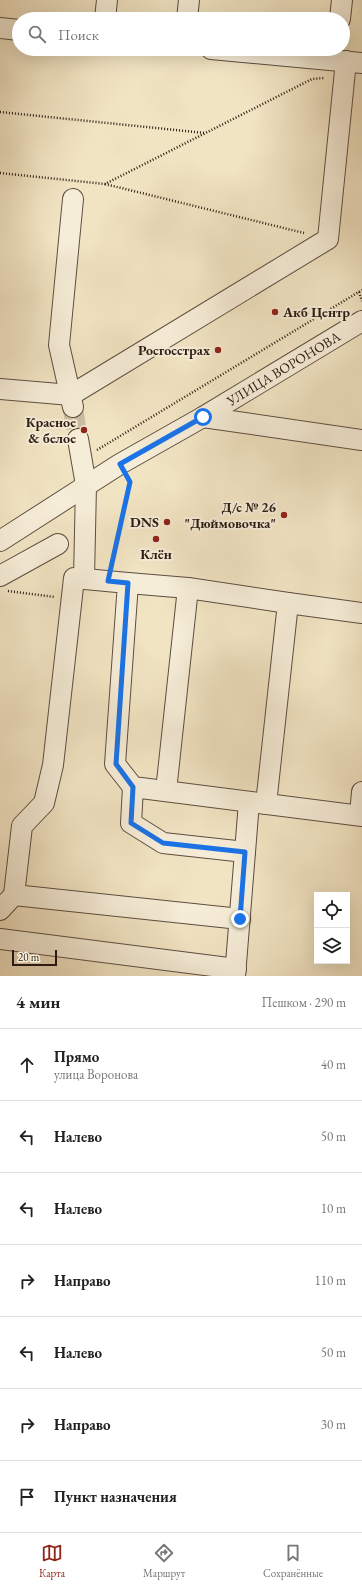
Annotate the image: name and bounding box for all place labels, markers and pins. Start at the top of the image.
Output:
place label: Акб Центр [282,303,350,321]
marker: Акб Центр [270,307,280,317]
place label: Росгосстрах [138,341,210,359]
marker: Росгосстрах [213,345,223,355]
place label: Красное & белое [26,413,76,447]
marker: Красное & белое [79,425,89,435]
place label: Д/с № 26 "Дюймовочка" [185,498,277,532]
marker: Д/с № 26 "Дюймовочка" [279,510,289,520]
place label: DNS [130,513,159,531]
marker: DNS [162,517,172,527]
marker: Клён [151,534,161,544]
place label: Клён [140,545,172,563]

